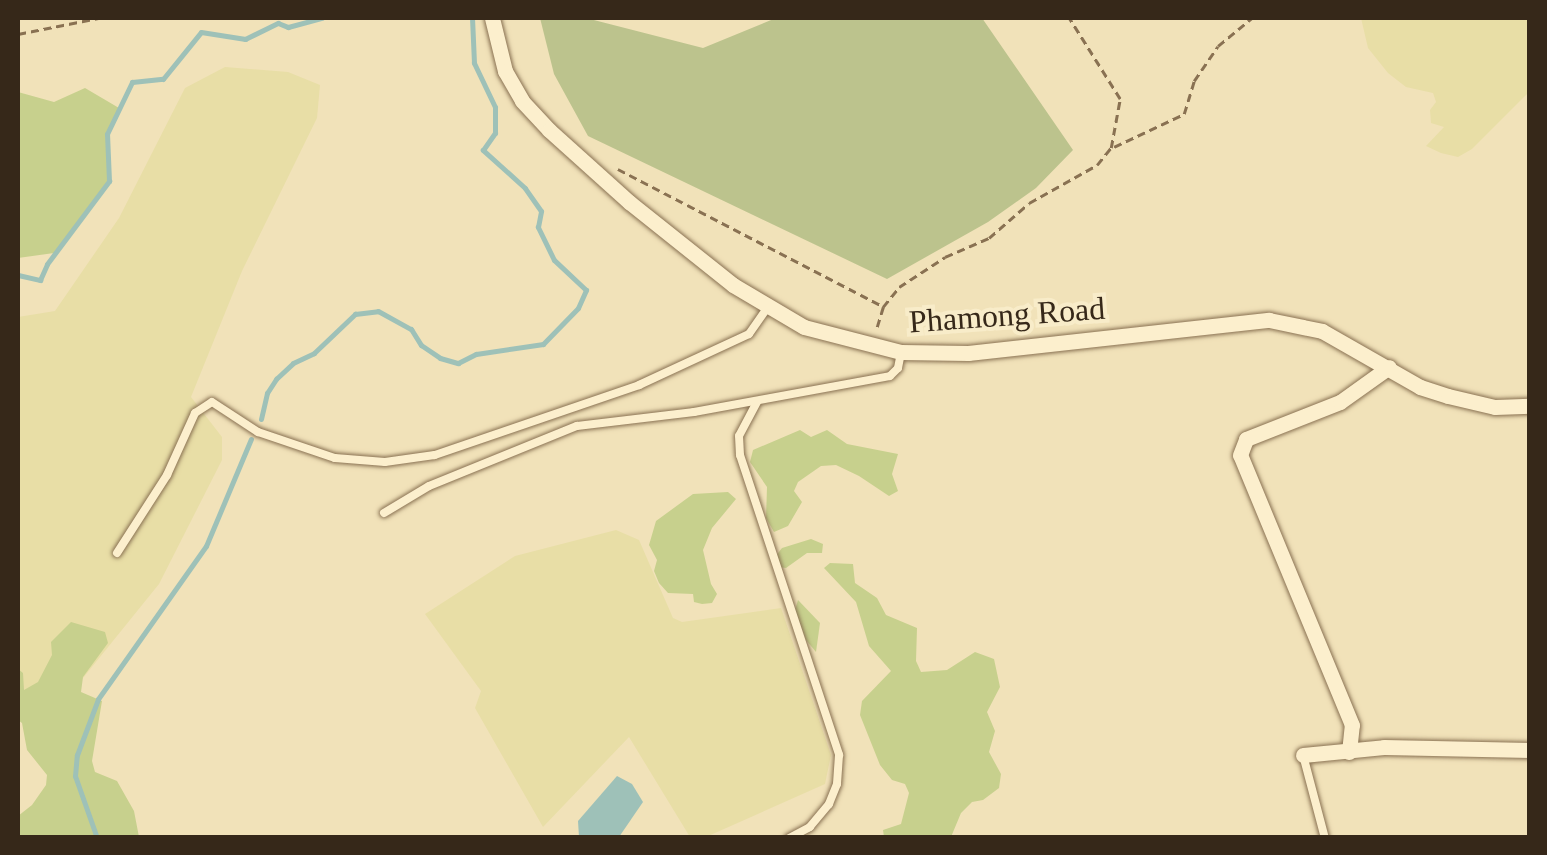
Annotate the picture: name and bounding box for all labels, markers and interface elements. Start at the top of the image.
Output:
street label: Phamong Road [908,289,1106,341]

